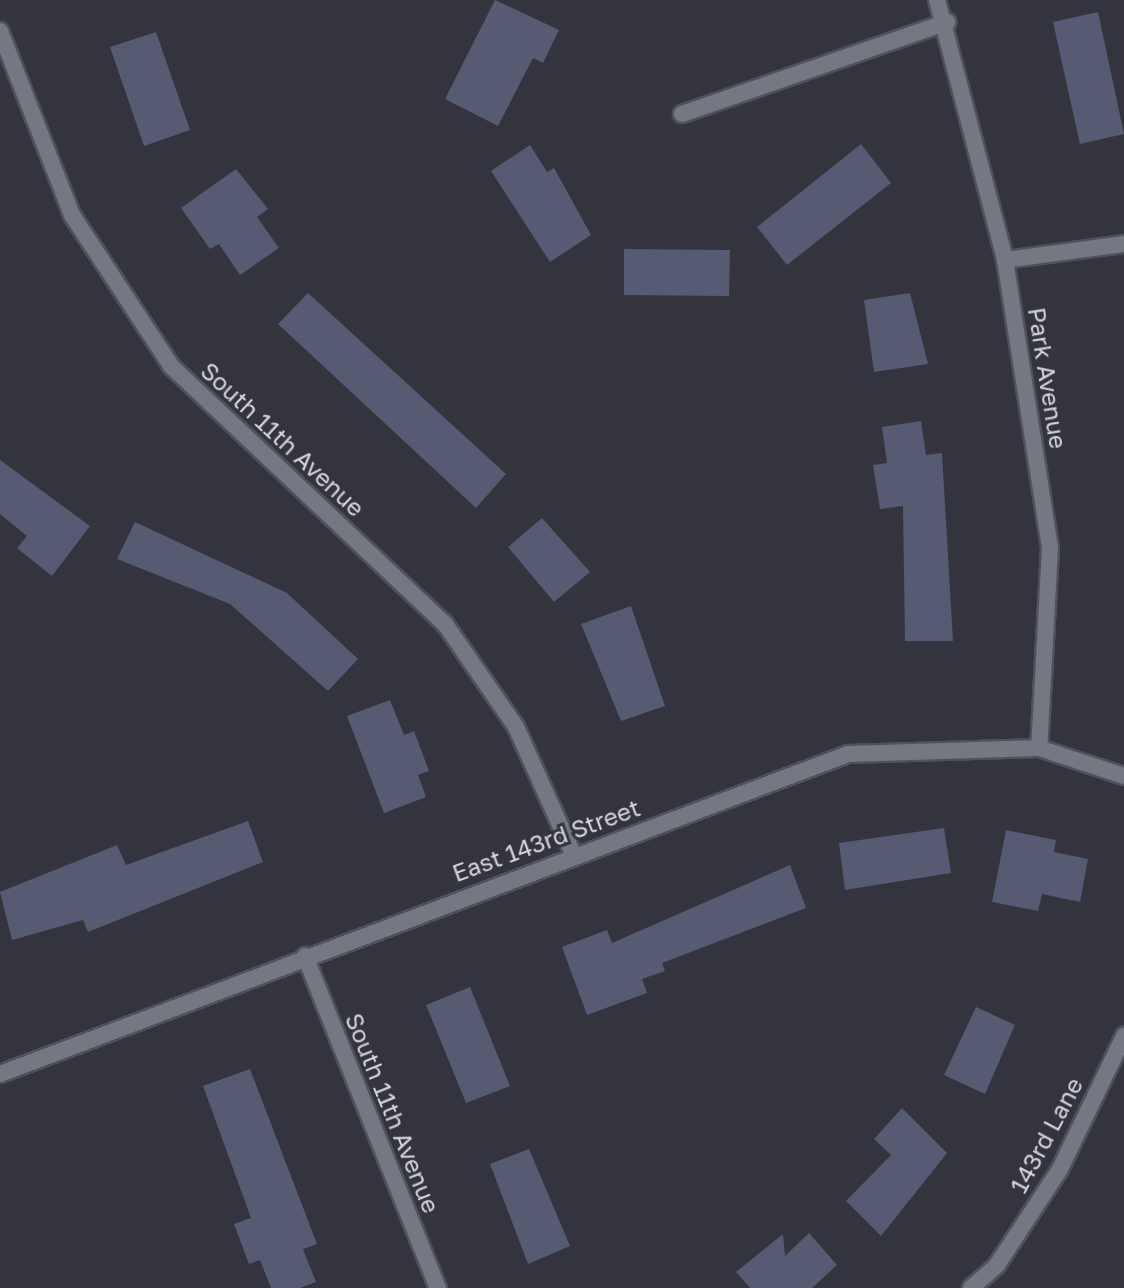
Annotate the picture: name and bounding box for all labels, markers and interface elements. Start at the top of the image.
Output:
street label: Park Avenue [1023,305,1073,451]
street label: South 11th Avenue [195,356,371,522]
street label: East 143rd Street [448,793,644,887]
street label: South 11th Avenue [340,1009,446,1217]
street label: 143rd Lane [1004,1072,1088,1198]

